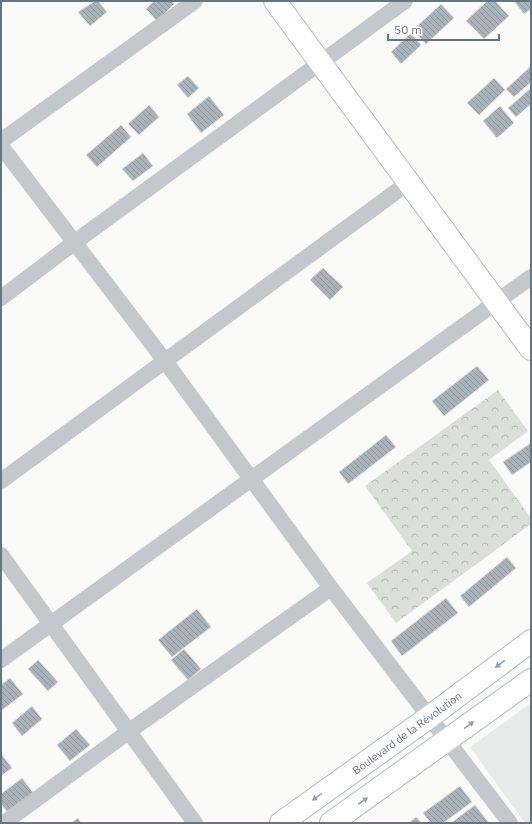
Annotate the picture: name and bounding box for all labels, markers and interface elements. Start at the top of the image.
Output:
scale bar [388,16,499,42]
text: 50 m [394,22,422,37]
one-way arrow [494,660,505,668]
street label: Boulevard de la Révolution [350,689,464,777]
one-way arrow [464,722,474,730]
one-way arrow [312,793,322,801]
one-way arrow [358,797,368,805]

